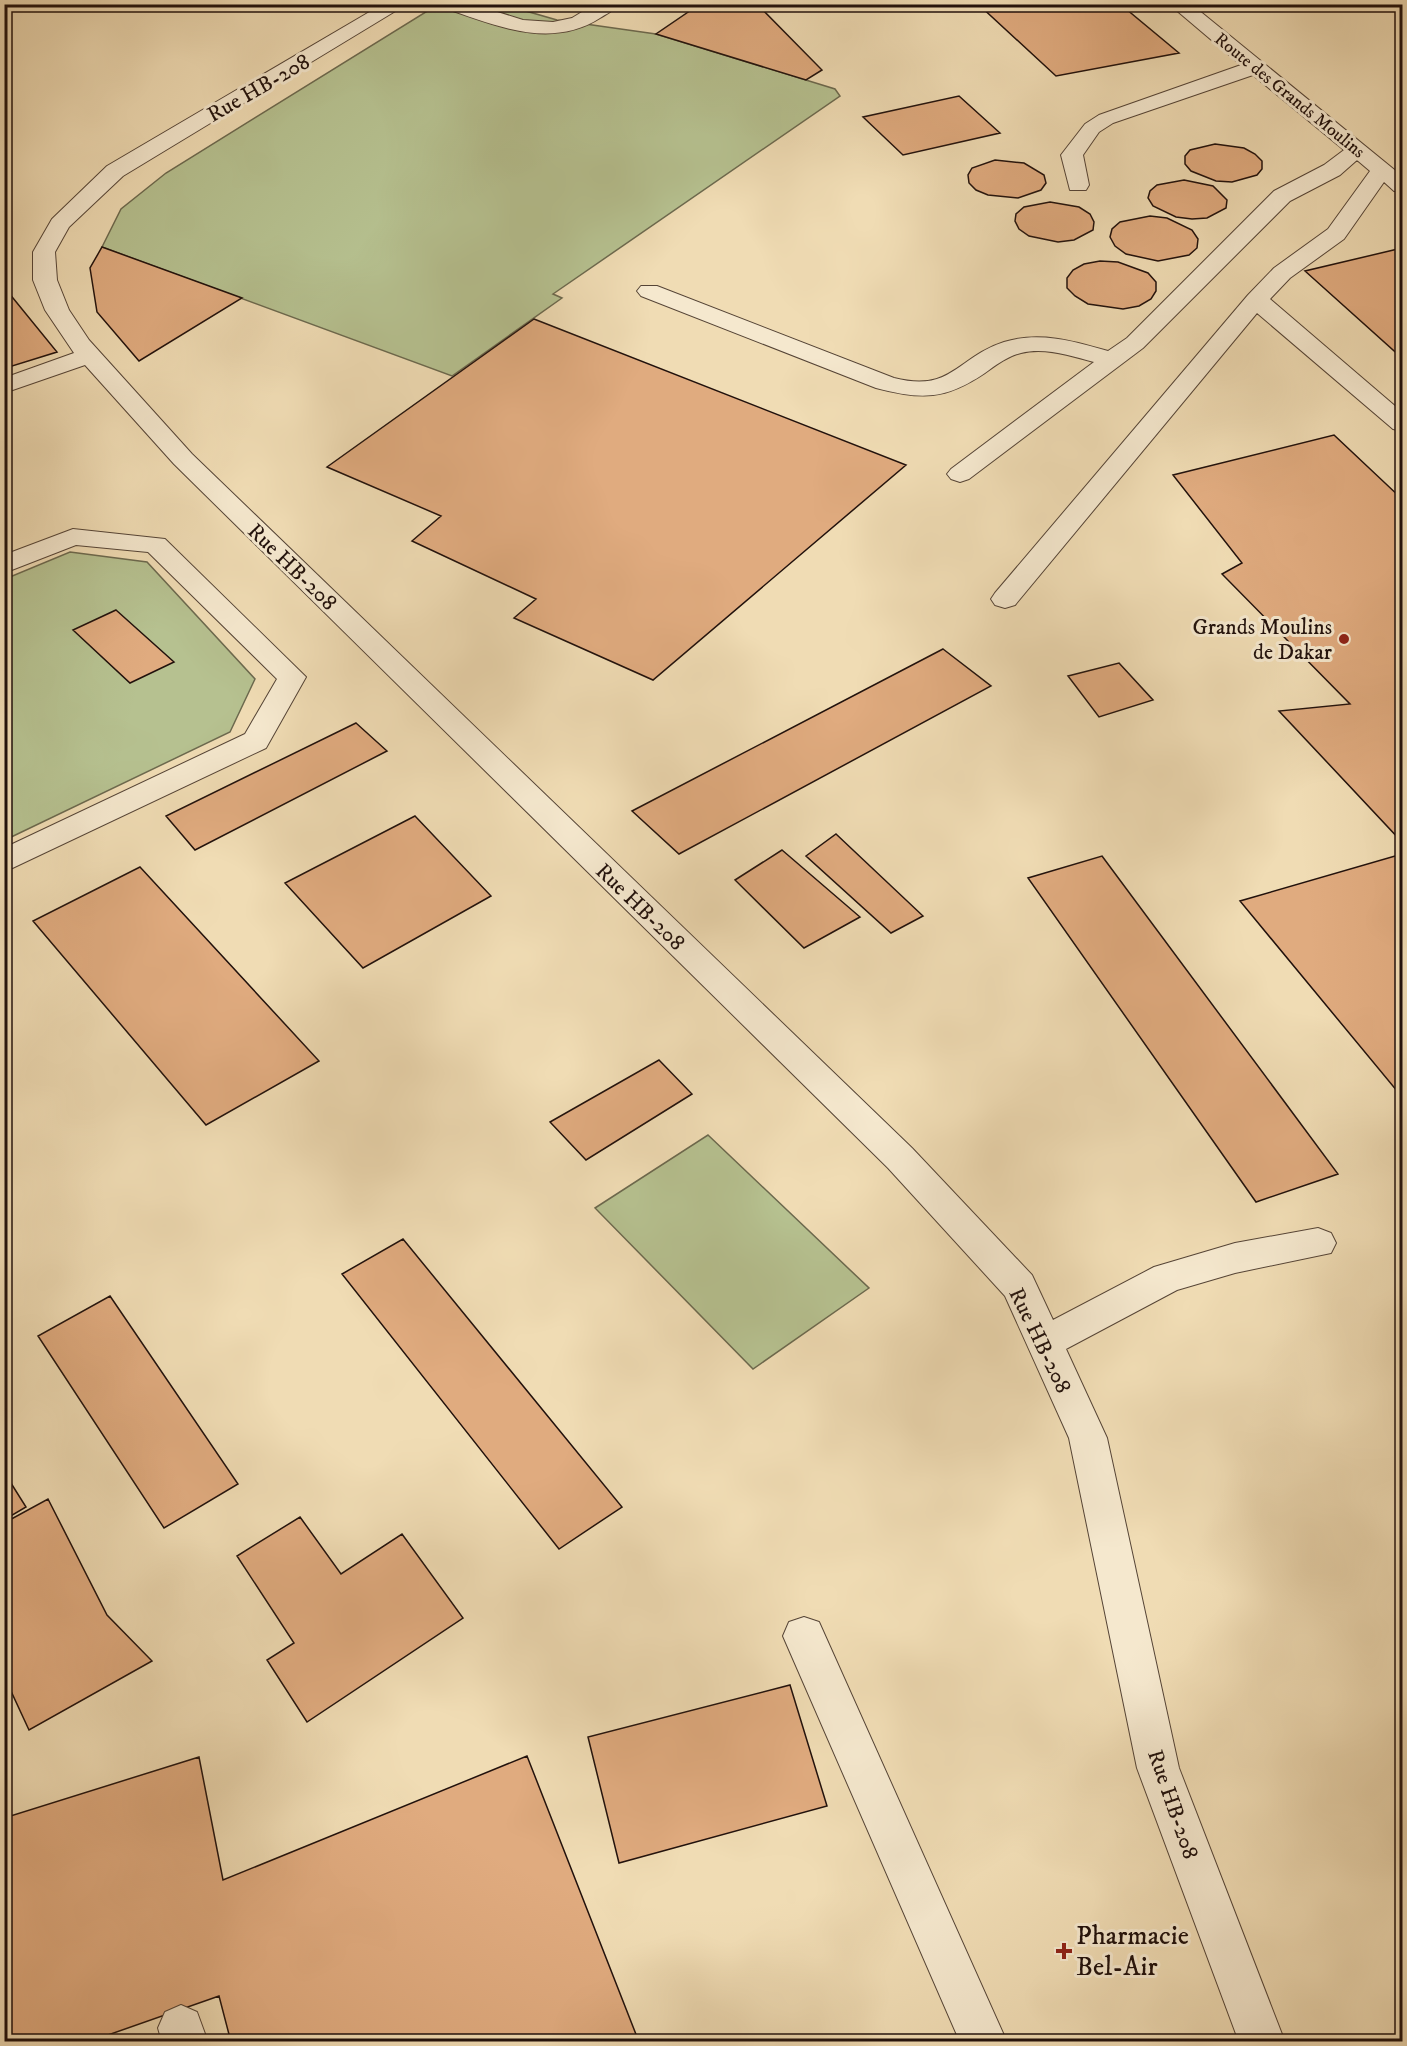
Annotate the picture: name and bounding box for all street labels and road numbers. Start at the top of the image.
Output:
street label: Route des Grands Moulins [1210,28,1369,163]
street label: Rue HB-208 [203,48,315,129]
street label: Rue HB-208 [242,518,342,616]
street label: Rue HB-208 [590,858,690,956]
street label: Rue HB-208 [1003,1283,1077,1398]
street label: Rue HB-208 [1141,1746,1204,1863]

